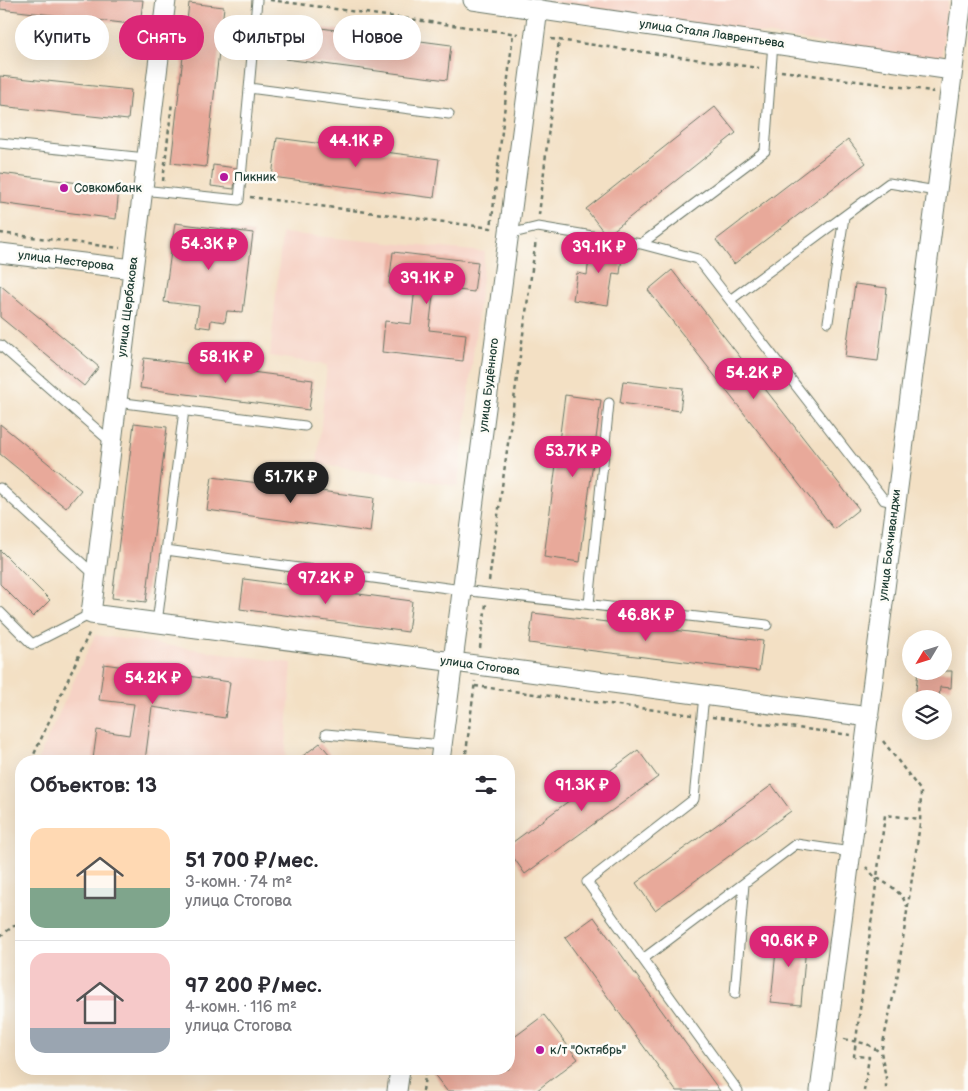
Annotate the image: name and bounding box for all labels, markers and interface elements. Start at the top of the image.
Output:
chip: Купить [15,15,109,60]
chip: Снять [119,15,204,60]
chip: Фильтры [214,15,323,60]
chip: Новое [333,15,421,60]
street label: улица Сталя Лаврентьева [638,16,786,52]
pin: 44.1K ₽ [310,126,402,168]
text: 44.1K ₽ [329,132,383,151]
place label: Пикник [234,170,277,185]
marker: Пикник [218,171,230,183]
place label: Совкомбанк [74,181,142,196]
marker: Совкомбанк [58,182,70,194]
pin: 54.3K ₽ [163,228,255,271]
pin: 39.1K ₽ [553,232,645,274]
text: 54.3K ₽ [181,235,237,254]
text: 39.1K ₽ [572,238,626,257]
street label: улица Нестерова [17,248,115,274]
street label: улица Щербакова [114,256,142,358]
pin: 39.1K ₽ [381,262,473,305]
text: 39.1K ₽ [400,269,454,288]
street label: улица Будённого [476,337,502,433]
pin: 58.1K ₽ [180,342,272,384]
text: 58.1K ₽ [199,348,253,367]
pin: 54.2K ₽ [708,358,800,400]
text: 54.2K ₽ [726,364,782,383]
pin: 53.7K ₽ [527,436,619,478]
text: 53.7K ₽ [545,442,601,461]
pin: 51.7K ₽ [245,462,337,504]
text: 51.7K ₽ [265,468,317,487]
street label: улица Бахчиванджи [876,488,904,602]
pin: 97.2K ₽ [280,562,372,605]
text: 97.2K ₽ [298,569,354,588]
pin: 46.8K ₽ [600,600,692,642]
text: 46.8K ₽ [618,606,674,625]
north arrow [902,630,952,680]
map controls [902,630,952,740]
street label: улица Стогова [439,653,521,679]
pin: 54.2K ₽ [107,662,199,705]
text: 54.2K ₽ [125,669,181,688]
button: layers [902,690,952,740]
pin: 91.3K ₽ [536,770,628,812]
icon: filters [472,771,500,799]
text: Объектов: 13 [30,773,157,798]
text: 91.3K ₽ [555,776,609,795]
icon: home [70,848,130,908]
text: 51 700 ₽/мес. [185,848,318,873]
text: 3-комн. · 74 m² [185,873,292,892]
text: улица Стогова [185,892,292,911]
pin: 90.6K ₽ [743,926,835,968]
text: 90.6K ₽ [760,932,818,951]
icon: home [70,973,130,1033]
text: 97 200 ₽/мес. [185,973,322,998]
text: 4-комн. · 116 m² [185,998,297,1017]
text: улица Стогова [185,1017,292,1036]
place label: к/т "Октябрь" [550,1043,626,1058]
marker: к/т "Октябрь" [534,1044,546,1056]

